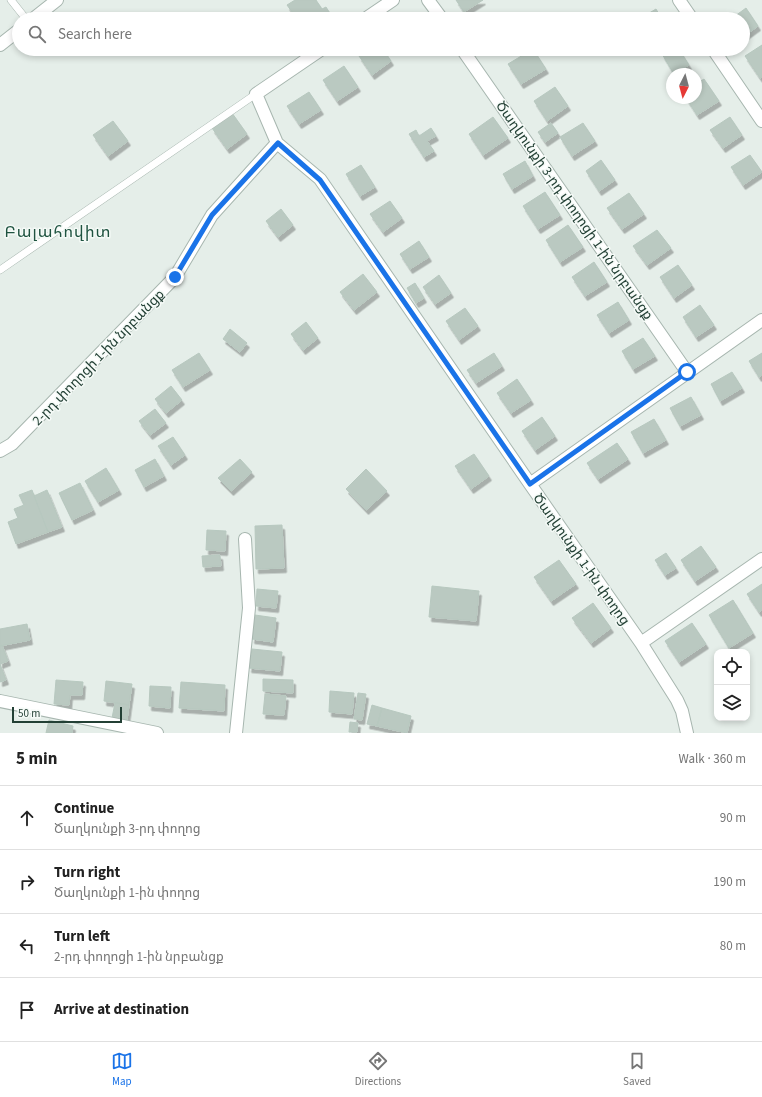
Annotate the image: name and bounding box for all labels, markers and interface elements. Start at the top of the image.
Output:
search box [12,12,750,56]
icon: search [26,23,48,45]
text: Search here [58,24,132,45]
north arrow [666,68,702,104]
street label: Ծաղկունքի 3-րդ փողոցի 1-ին նրբանցք [491,97,658,324]
district label: Բալահովիտ [5,221,111,243]
route end [166,268,184,286]
street label: 2-րդ փողոցի 1-ին նրբանցք [28,285,169,430]
route start [678,363,696,381]
street label: Ծաղկունքի 1-ին փողոց [528,489,634,630]
map controls [714,649,750,721]
button: locate [714,649,750,685]
button: layers [714,685,750,721]
scale bar [12,705,122,724]
text: 50 m [18,706,40,721]
text: 5 min [16,747,57,771]
text: Walk · 360 m [678,750,746,768]
text: Continue [54,798,114,819]
icon: ahead [16,807,38,829]
text: 90 m [720,809,746,827]
text: Ծաղկունքի 3-րդ փողոց [54,820,201,838]
text: Turn right [54,862,120,883]
icon: right [16,871,38,893]
text: 190 m [713,873,746,891]
text: Ծաղկունքի 1-ին փողոց [54,884,200,902]
text: Turn left [54,926,110,947]
icon: left [16,935,38,957]
text: 80 m [720,937,746,955]
text: 2-րդ փողոցի 1-ին նրբանցք [54,948,224,966]
icon: arrive [16,999,38,1021]
text: Arrive at destination [54,999,189,1020]
tab: Map [111,1050,133,1089]
tab: Directions [355,1050,401,1089]
tab: Saved [623,1050,651,1089]

